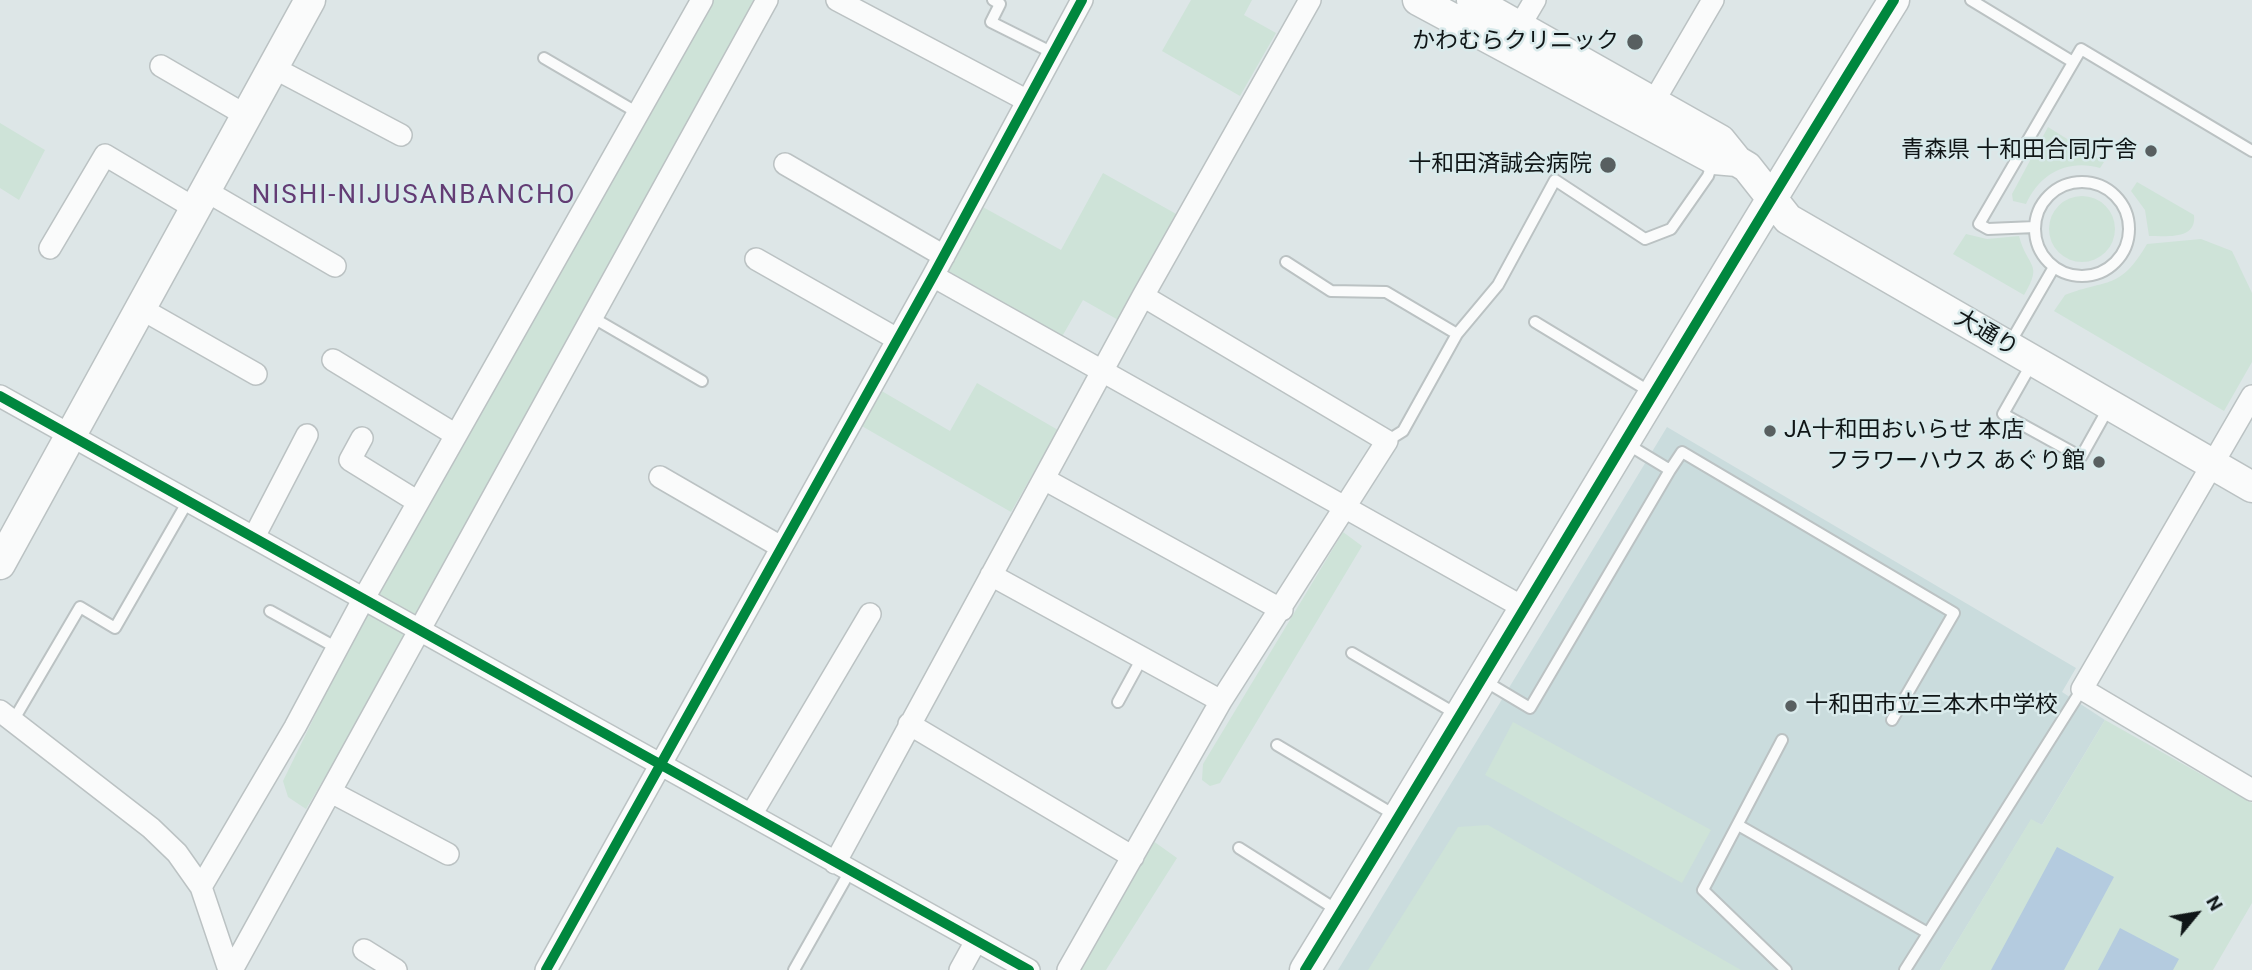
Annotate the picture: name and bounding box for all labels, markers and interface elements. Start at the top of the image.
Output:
place label: かわむらクリニック [1412,28,1619,56]
marker: かわむらクリニック [1625,32,1645,52]
place label: 青森県 十和田合同庁舎 [1901,137,2137,165]
marker: 青森県 十和田合同庁舎 [2143,143,2159,159]
place label: 十和田済誠会病院 [1408,151,1592,179]
marker: 十和田済誠会病院 [1598,155,1618,175]
district label: NISHI-NIJUSANBANCHO [254,180,574,212]
street label: 大通り [1949,305,2023,363]
place label: JA十和田おいらせ 本店 [1784,417,2024,445]
marker: JA十和田おいらせ 本店 [1762,423,1778,439]
place label: フラワーハウス あぐり館 [1826,448,2085,476]
marker: フラワーハウス あぐり館 [2091,454,2107,470]
place label: 十和田市立三本木中学校 [1805,692,2058,720]
marker: 十和田市立三本木中学校 [1783,698,1799,714]
north arrow [2161,879,2231,949]
text: N [2201,892,2228,915]

